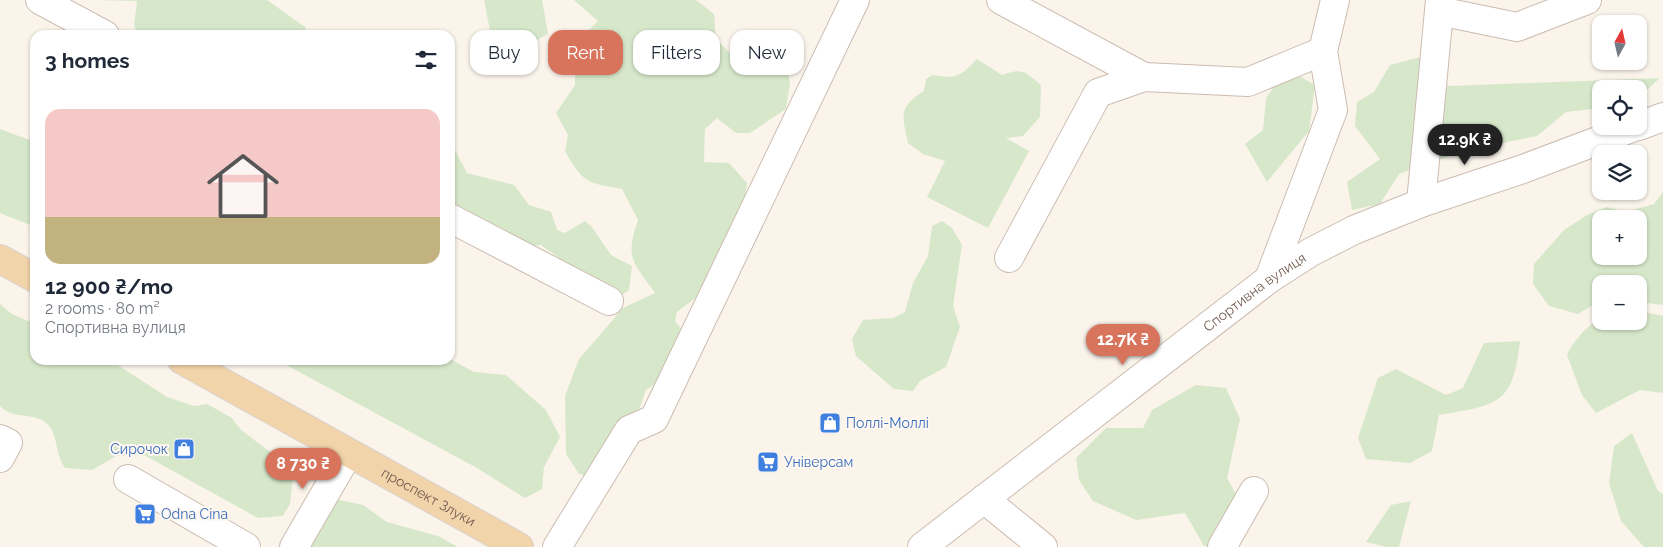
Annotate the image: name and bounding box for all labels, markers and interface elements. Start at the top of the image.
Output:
north arrow [1592,15,1648,70]
map controls [1592,15,1647,330]
chip: Buy [470,30,538,75]
chip: Rent [548,30,623,75]
chip: Filters [633,30,720,75]
chip: New [730,30,804,75]
icon: filters [412,46,440,74]
text: 3 homes [45,48,130,73]
button: locate [1592,80,1647,135]
pin: 12.9K ₴ [1419,124,1511,166]
text: 12.9K ₴ [1439,130,1491,149]
icon: home [198,141,288,231]
button: layers [1592,145,1647,200]
button: + [1592,210,1647,265]
street label: Спортивна вулиця [1200,249,1309,335]
text: 12 900 ₴/mo [45,274,173,299]
button: − [1592,275,1647,330]
text: 2 rooms · 80 m² [45,299,160,318]
text: Спортивна вулиця [45,318,186,337]
pin: 12.7K ₴ [1077,324,1169,366]
text: 12.7K ₴ [1097,330,1149,349]
shop icon: Поллі-Моллі [818,411,842,435]
place label: Поллі-Моллі [846,415,929,431]
shop icon: Сирочок [172,437,196,461]
place label: Сирочок [110,441,168,457]
pin: 8 730 ₴ [257,448,349,490]
supermarket icon: Універсам [756,450,780,474]
text: 8 730 ₴ [276,454,330,473]
place label: Універсам [784,454,853,470]
street label: проспект Злуки [379,464,478,529]
supermarket icon: Odna Cina [133,502,157,526]
place label: Odna Cina [161,506,228,522]

